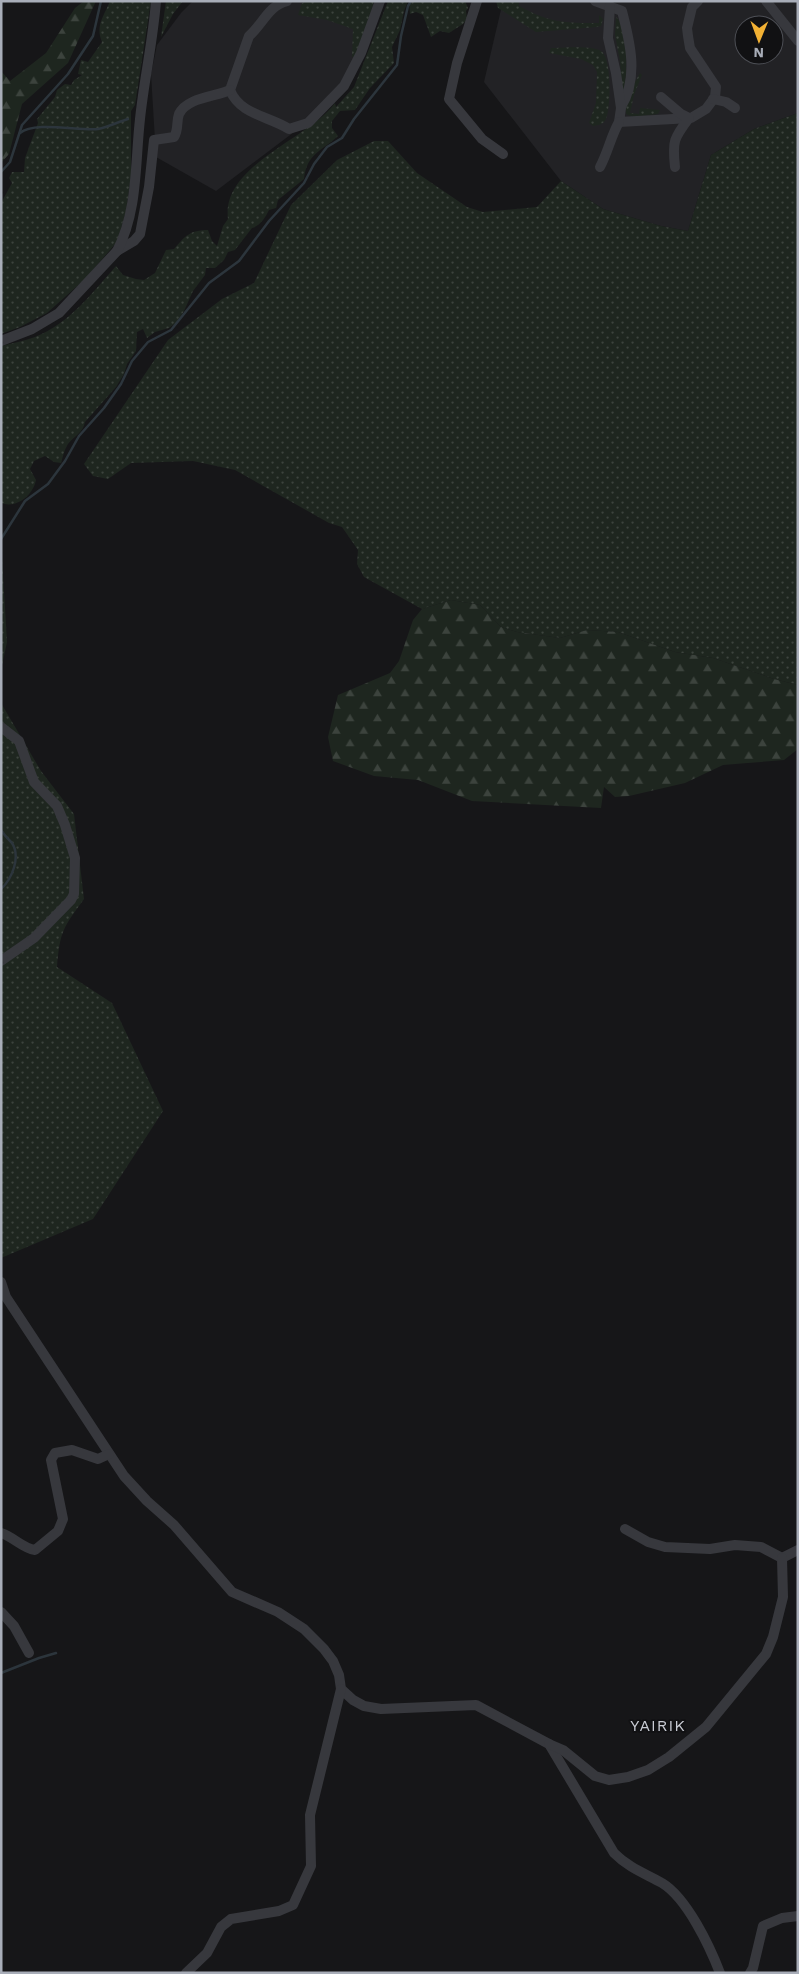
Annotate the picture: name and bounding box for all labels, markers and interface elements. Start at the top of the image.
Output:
north arrow [734,15,784,65]
text: N [753,45,764,61]
district label: YAIRIK [630,1716,686,1735]

